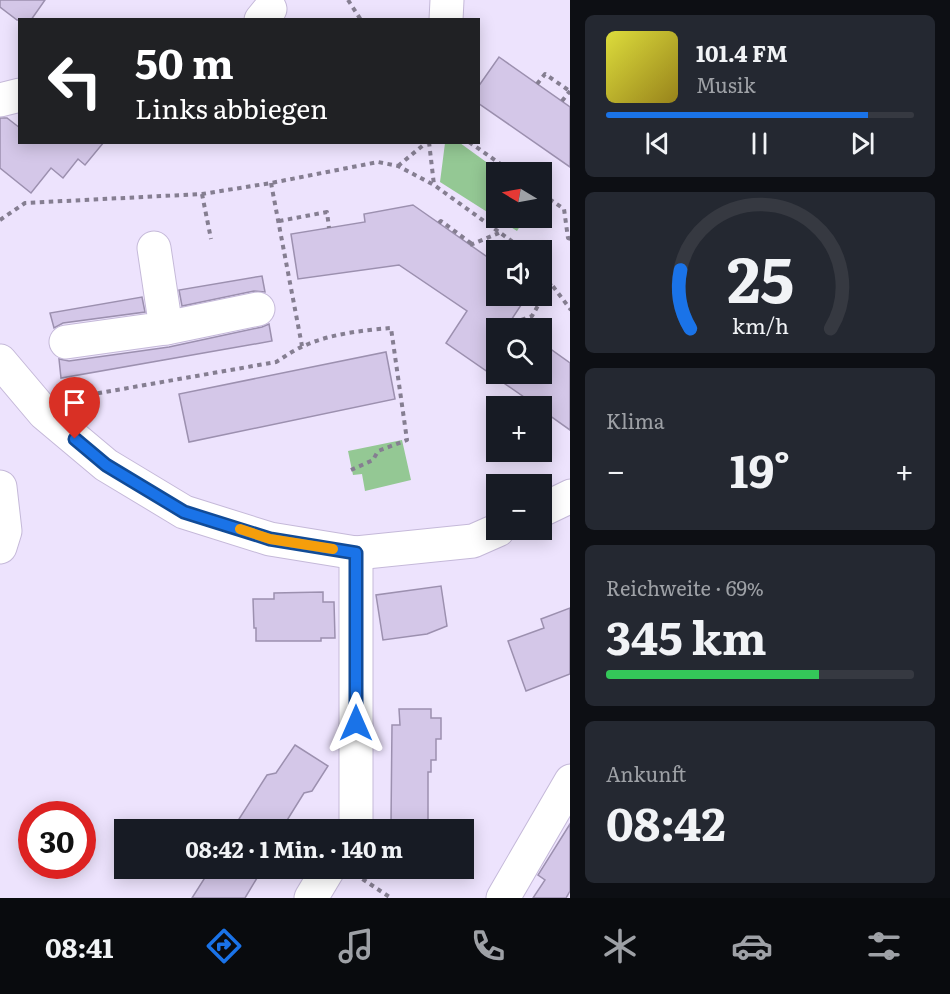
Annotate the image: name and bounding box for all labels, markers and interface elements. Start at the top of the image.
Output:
text: 50 m [135,30,234,92]
text: 101.4 FM [696,36,788,69]
icon: left [36,42,114,120]
text: Musik [696,69,756,99]
text: Links abbiegen [135,87,328,127]
icon: previous [641,127,674,160]
icon: pause [743,127,776,160]
icon: next [846,127,879,160]
north arrow [486,162,552,228]
map controls [486,162,552,540]
text: 25 [726,231,794,323]
button: sound [486,240,552,306]
text: km/h [731,310,789,342]
button: search [486,318,552,384]
pin [49,377,100,439]
icon: arrive [58,386,91,419]
button: + [486,396,552,462]
text: Klima [606,405,665,435]
text: 19° [730,435,790,502]
text: − [606,444,625,493]
text: + [895,444,914,493]
button: − [486,474,552,540]
text: Reichweite · 69% [606,572,764,602]
text: 345 km [606,602,767,669]
position arrow [324,691,388,755]
text: Ankunft [606,758,686,788]
text: 08:42 [606,788,726,855]
speed limit sign: 30 [18,801,96,879]
text: 08:42 · 1 Min. · 140 m [185,832,403,865]
icon: directions [203,925,245,967]
icon: music [335,925,377,967]
icon: phone [467,925,509,967]
icon: climate [599,925,641,967]
icon: car [731,925,773,967]
icon: filters [863,925,905,967]
text: 08:41 [45,926,113,966]

